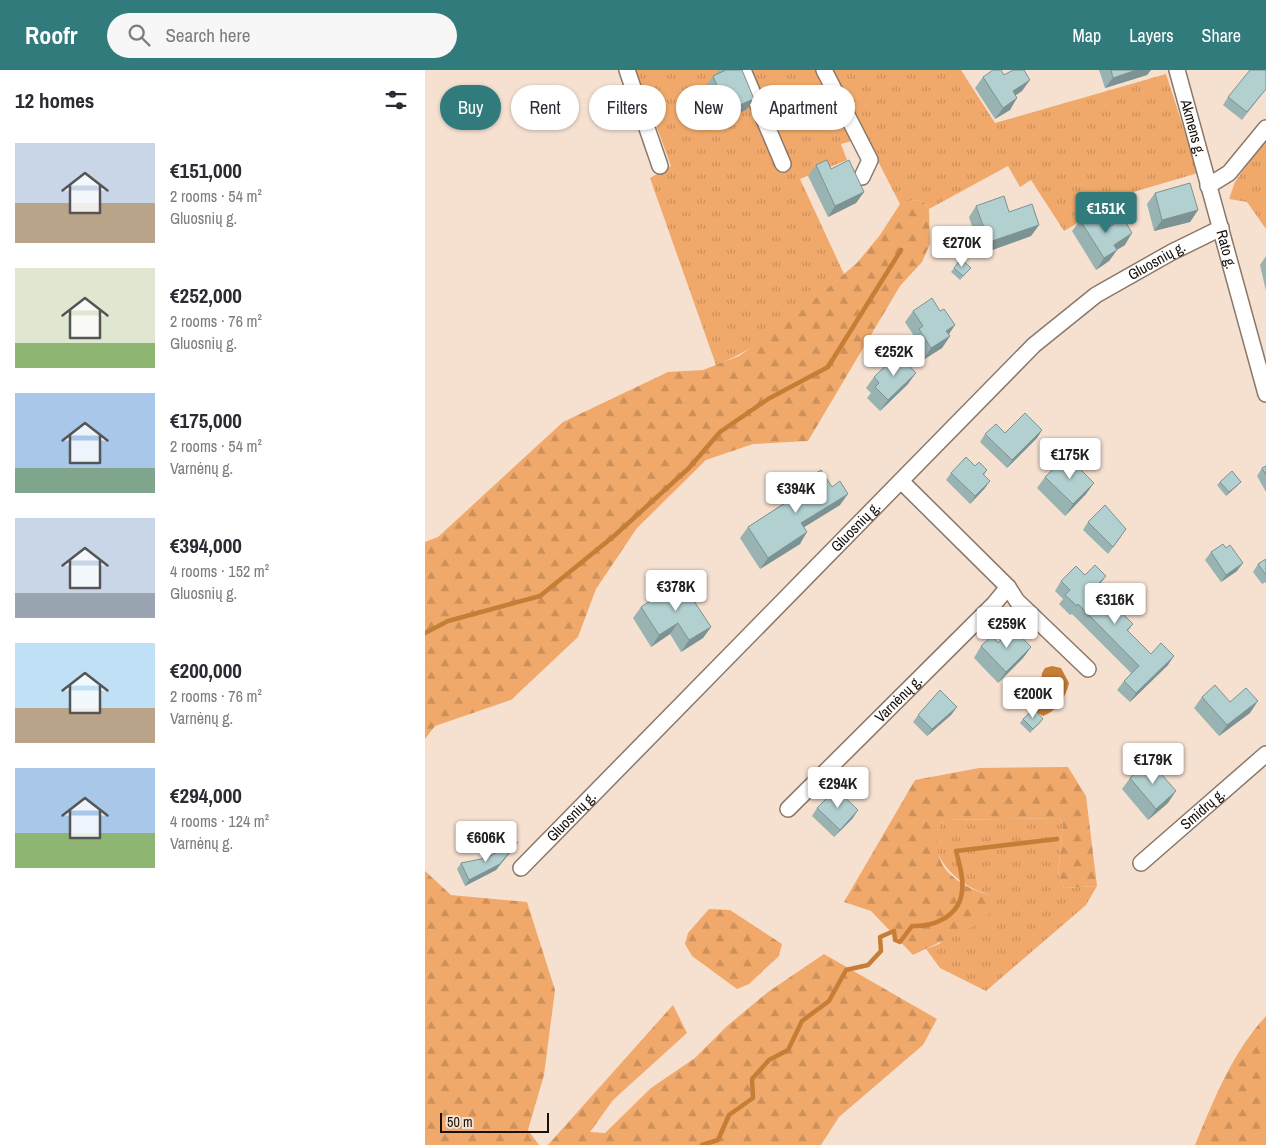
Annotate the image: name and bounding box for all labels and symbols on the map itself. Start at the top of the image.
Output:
street label: Akmens g. [1175,96,1211,159]
pin: €151K [1071,191,1141,234]
pin: €270K [927,226,997,268]
street label: Rato g. [1211,227,1242,271]
street label: Gluosnių g. [1124,236,1189,285]
pin: €252K [859,334,929,377]
pin: €175K [1035,438,1105,480]
pin: €394K [761,472,831,514]
street label: Gluosnių g. [826,497,885,556]
pin: €378K [641,570,711,612]
pin: €316K [1080,582,1150,625]
pin: €259K [972,606,1042,649]
street label: Varnėnų g. [870,670,927,727]
pin: €200K [998,676,1068,719]
pin: €179K [1118,742,1188,785]
pin: €294K [803,766,873,809]
street label: Smidrų g. [1175,783,1229,834]
street label: Gluosnių g. [542,786,601,846]
pin: €606K [451,820,521,863]
scale bar [440,1110,549,1133]

